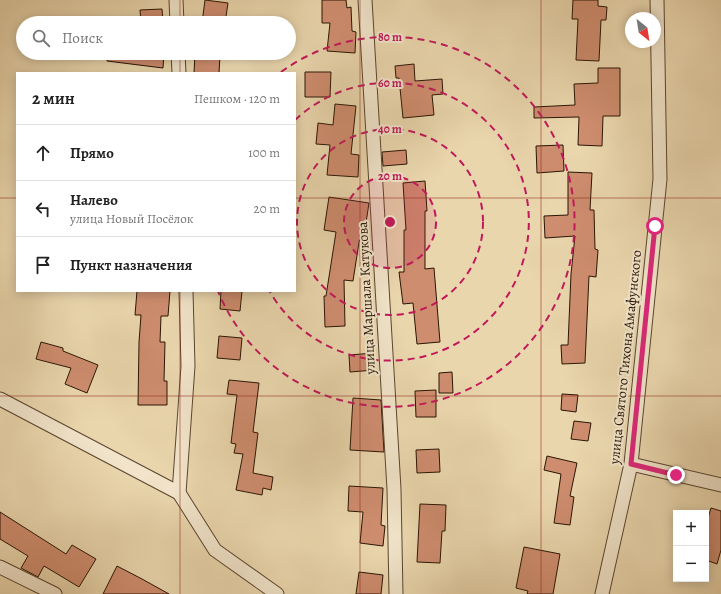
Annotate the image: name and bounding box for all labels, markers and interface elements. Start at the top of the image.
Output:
north arrow [625,12,661,48]
search box [16,16,296,60]
icon: search [30,27,52,49]
text: Поиск [62,28,103,48]
text: 80 m [378,29,402,45]
text: 60 m [378,75,402,91]
text: 2 мин [32,87,75,110]
text: Пешком · 120 m [194,90,280,107]
text: 40 m [378,121,402,137]
icon: ahead [32,142,54,164]
text: Прямо [70,143,114,163]
text: 100 m [248,144,280,161]
text: 20 m [378,168,402,184]
text: Налево [70,190,118,210]
icon: left [32,198,54,220]
text: 20 m [254,200,280,217]
text: улица Новый Посёлок [70,210,194,227]
centre of rings [383,215,397,229]
route start [646,217,664,235]
street label: улица Маршала Катукова [353,220,380,376]
street label: улица Святого Тихона Амафунского [605,249,646,466]
icon: arrive [32,254,54,276]
text: Пункт назначения [70,255,192,275]
route end [667,466,685,484]
map controls [673,510,709,582]
button: + [673,510,709,546]
button: − [673,546,709,582]

